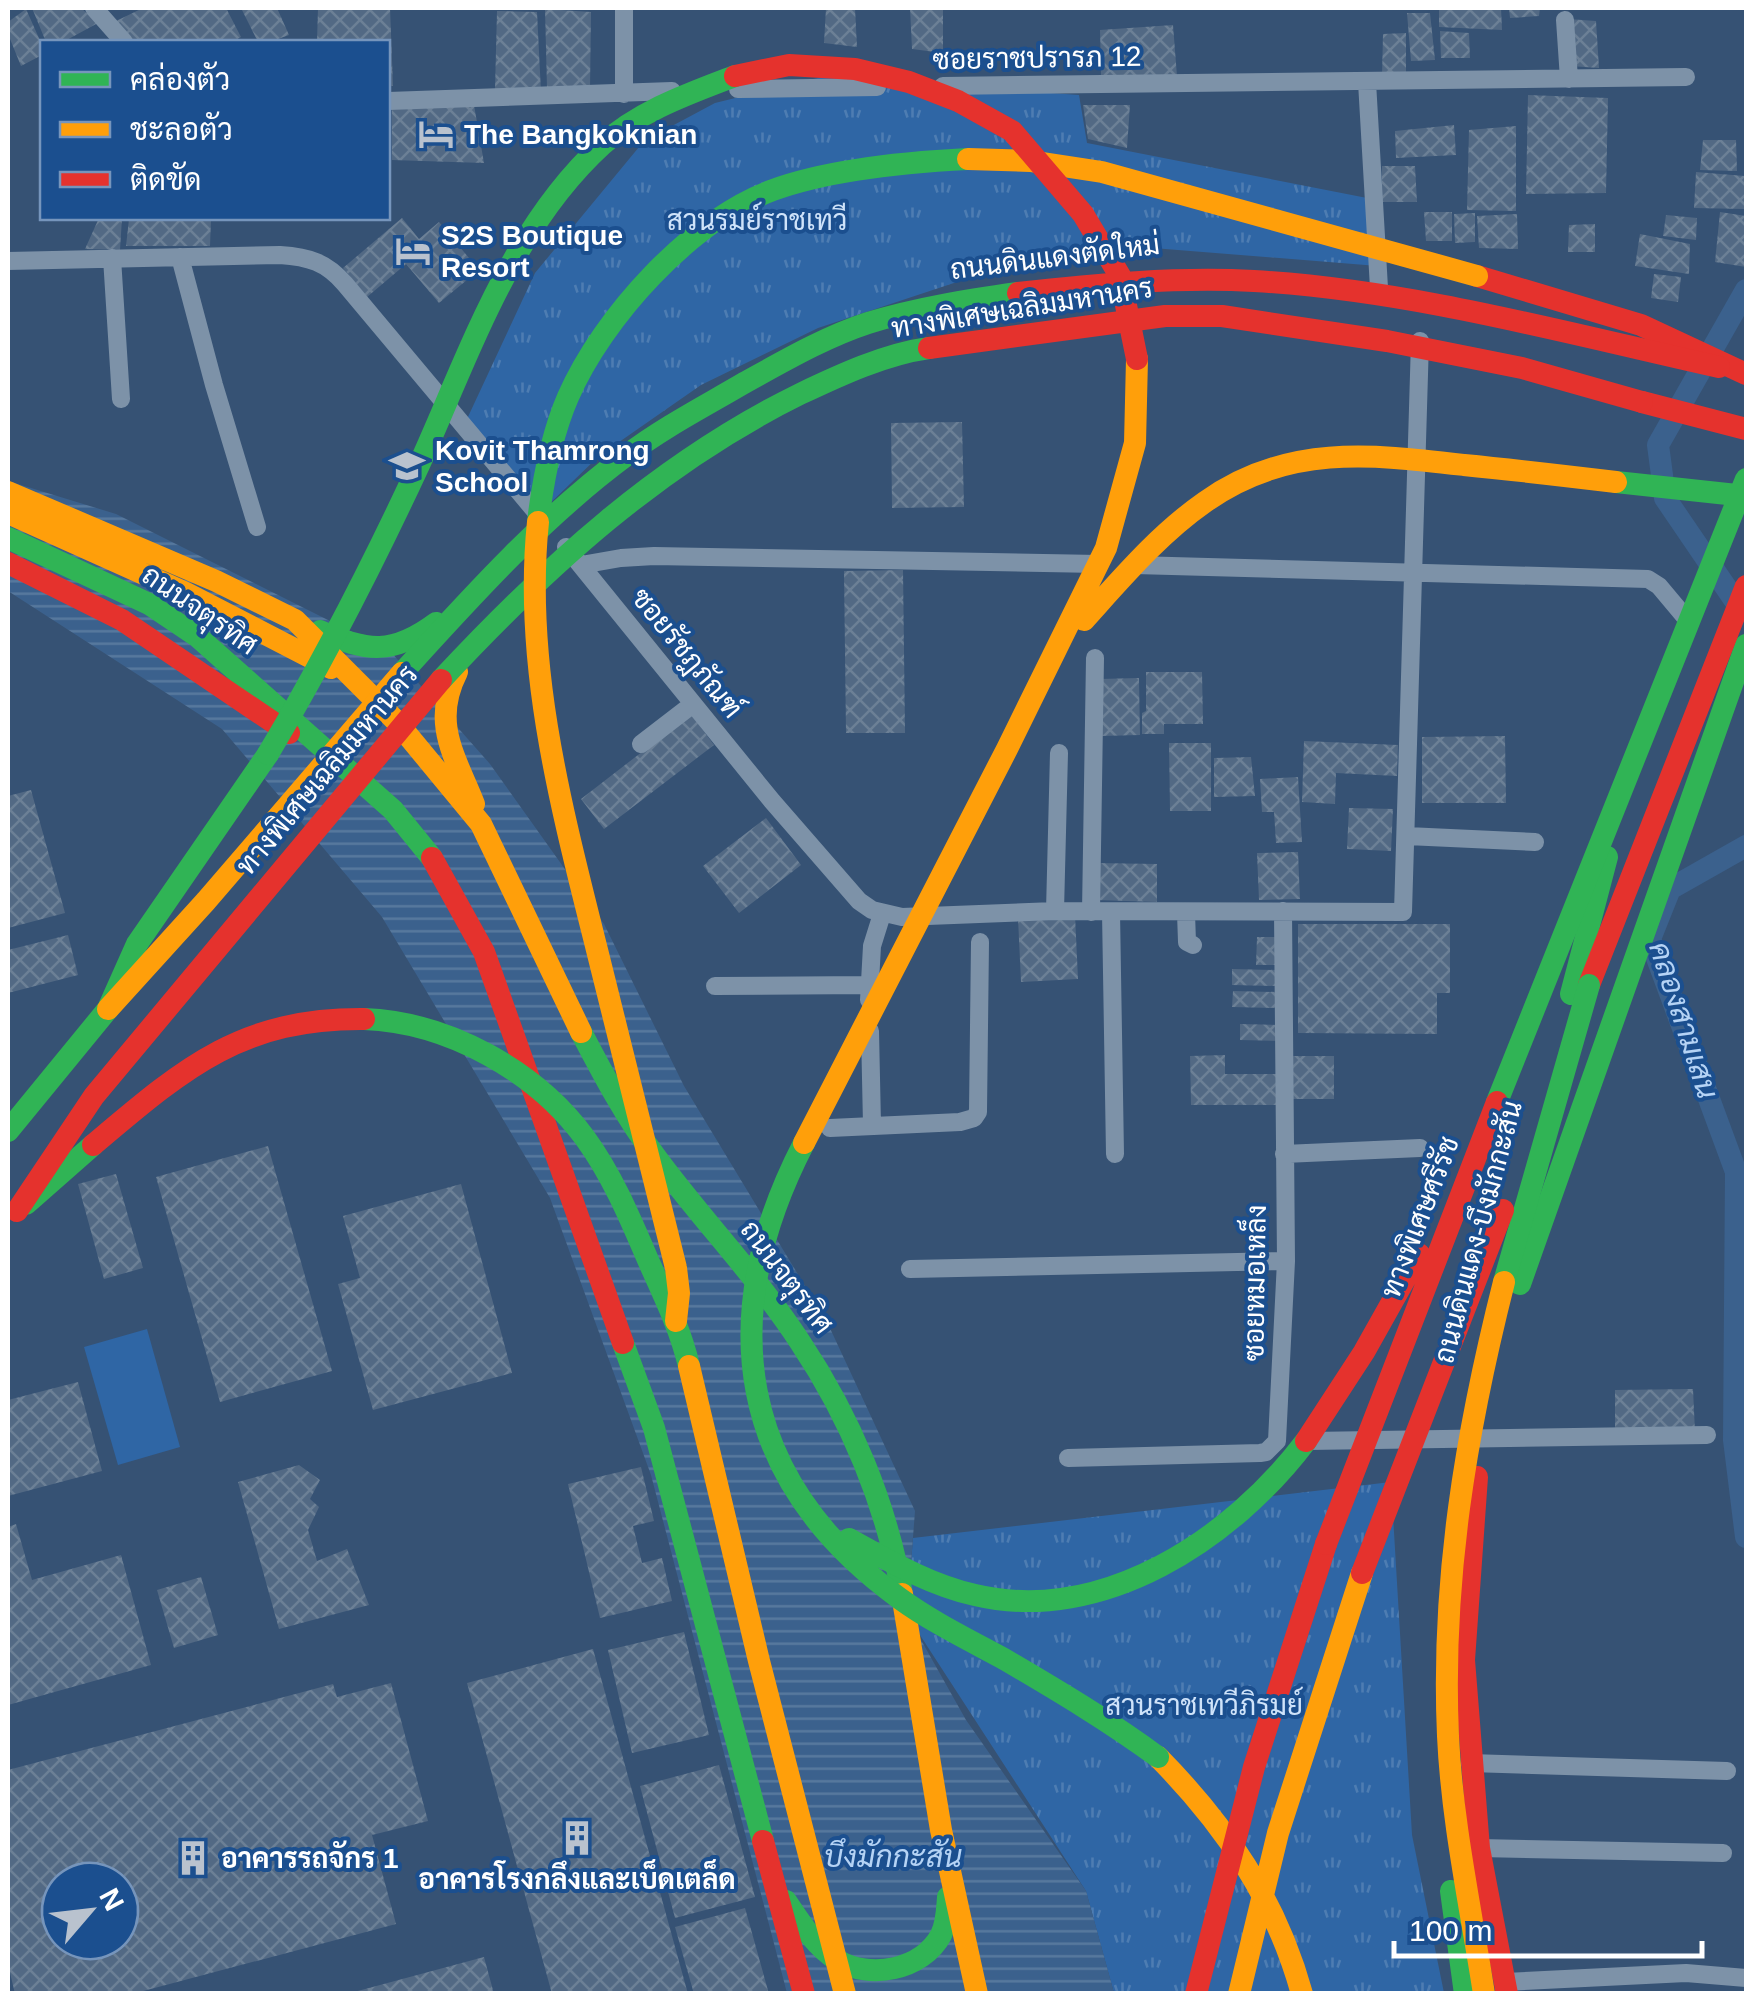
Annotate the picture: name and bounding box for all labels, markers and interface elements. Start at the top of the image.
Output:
legend [40,40,390,220]
street label: ซอยราชปรารภ 12 [932,41,1142,75]
text: คล่องตัว [130,61,230,96]
text: ชะลอตัว [130,111,233,146]
hotel icon: The Bangkoknian [417,115,455,153]
place label: The Bangkoknian [464,119,697,150]
text: ติดขัด [130,161,202,196]
park label: สวนรมย์ราชเทวี [667,201,847,236]
place label: S2S Boutique Resort [441,220,623,283]
street label: ถนนดินแดงตัดใหม่ [948,225,1162,285]
hotel icon: S2S Boutique Resort [394,232,432,270]
street label: ทางพิเศษเฉลิมมหานคร [889,271,1155,344]
place label: Kovit Thamrong School [435,435,650,498]
school or university icon: Kovit Thamrong School [388,447,426,485]
street label: ถนนจตุรทิศ [134,558,264,664]
street label: ซอยรัชฎภัณฑ์ [622,579,752,727]
street label: ทางพิเศษเฉลิมมหานคร [229,658,424,881]
water label: คลองสามเสน [1643,937,1725,1103]
street label: ถนนดินแดง-บึงมักกะสัน [1425,1097,1528,1367]
street label: ทางพิเศษศรีรัช [1372,1131,1465,1302]
street label: ซอยหมอเหล็ง [1233,1204,1272,1362]
street label: ถนนจตุรทิศ [731,1214,840,1342]
park label: สวนราชเทวีภิรมย์ [1105,1686,1303,1721]
building icon: อาคารโรงกลึงและเบ็ดเตล็ด [558,1819,596,1857]
water label: บึงมักกะสัน [824,1837,962,1873]
building icon: อาคารรถจักร 1 [174,1839,212,1877]
place label: อาคารรถจักร 1 [221,1840,399,1874]
place label: อาคารโรงกลึงและเบ็ดเตล็ด [418,1859,736,1895]
north arrow [40,1861,140,1961]
text: N [93,1883,130,1916]
scale bar [1394,1896,1702,1958]
text: 100 m [1409,1914,1492,1947]

